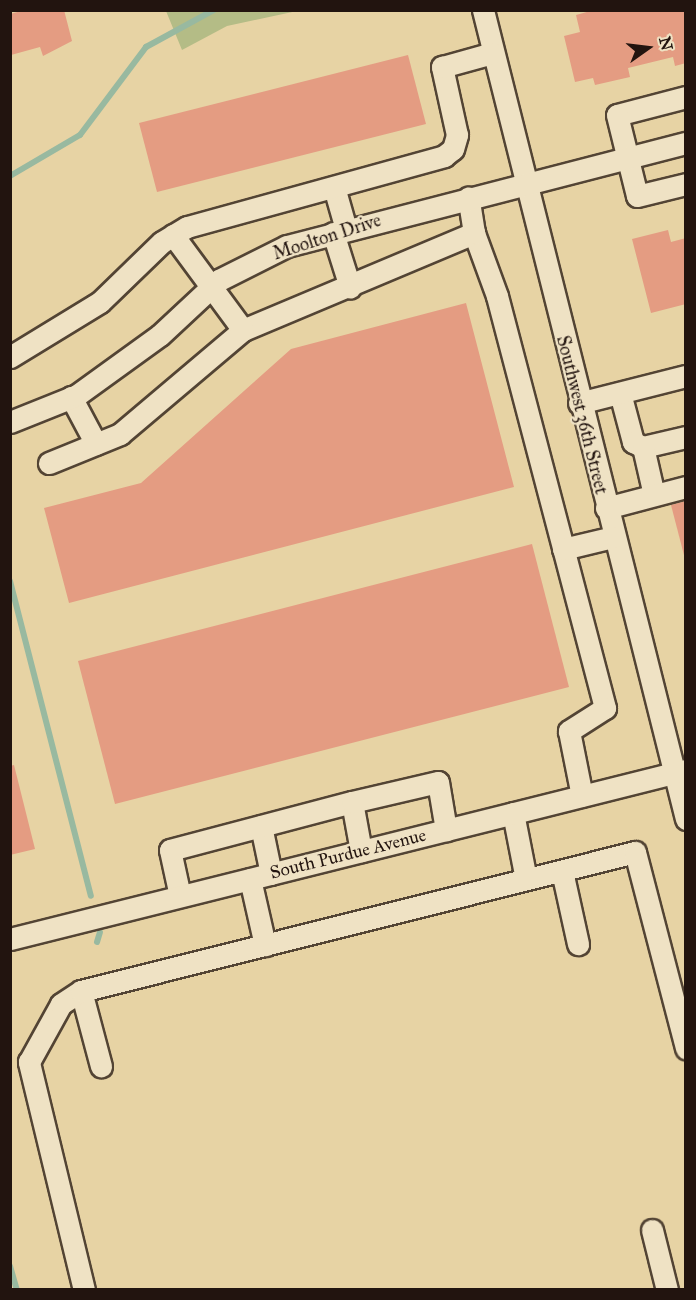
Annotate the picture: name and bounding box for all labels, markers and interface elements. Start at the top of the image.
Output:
north arrow [618,18,678,78]
text: N [655,35,677,52]
street label: Moolton Drive [270,209,384,265]
street label: Southwest 36th Street [552,333,612,497]
street label: South Purdue Avenue [268,824,428,884]

